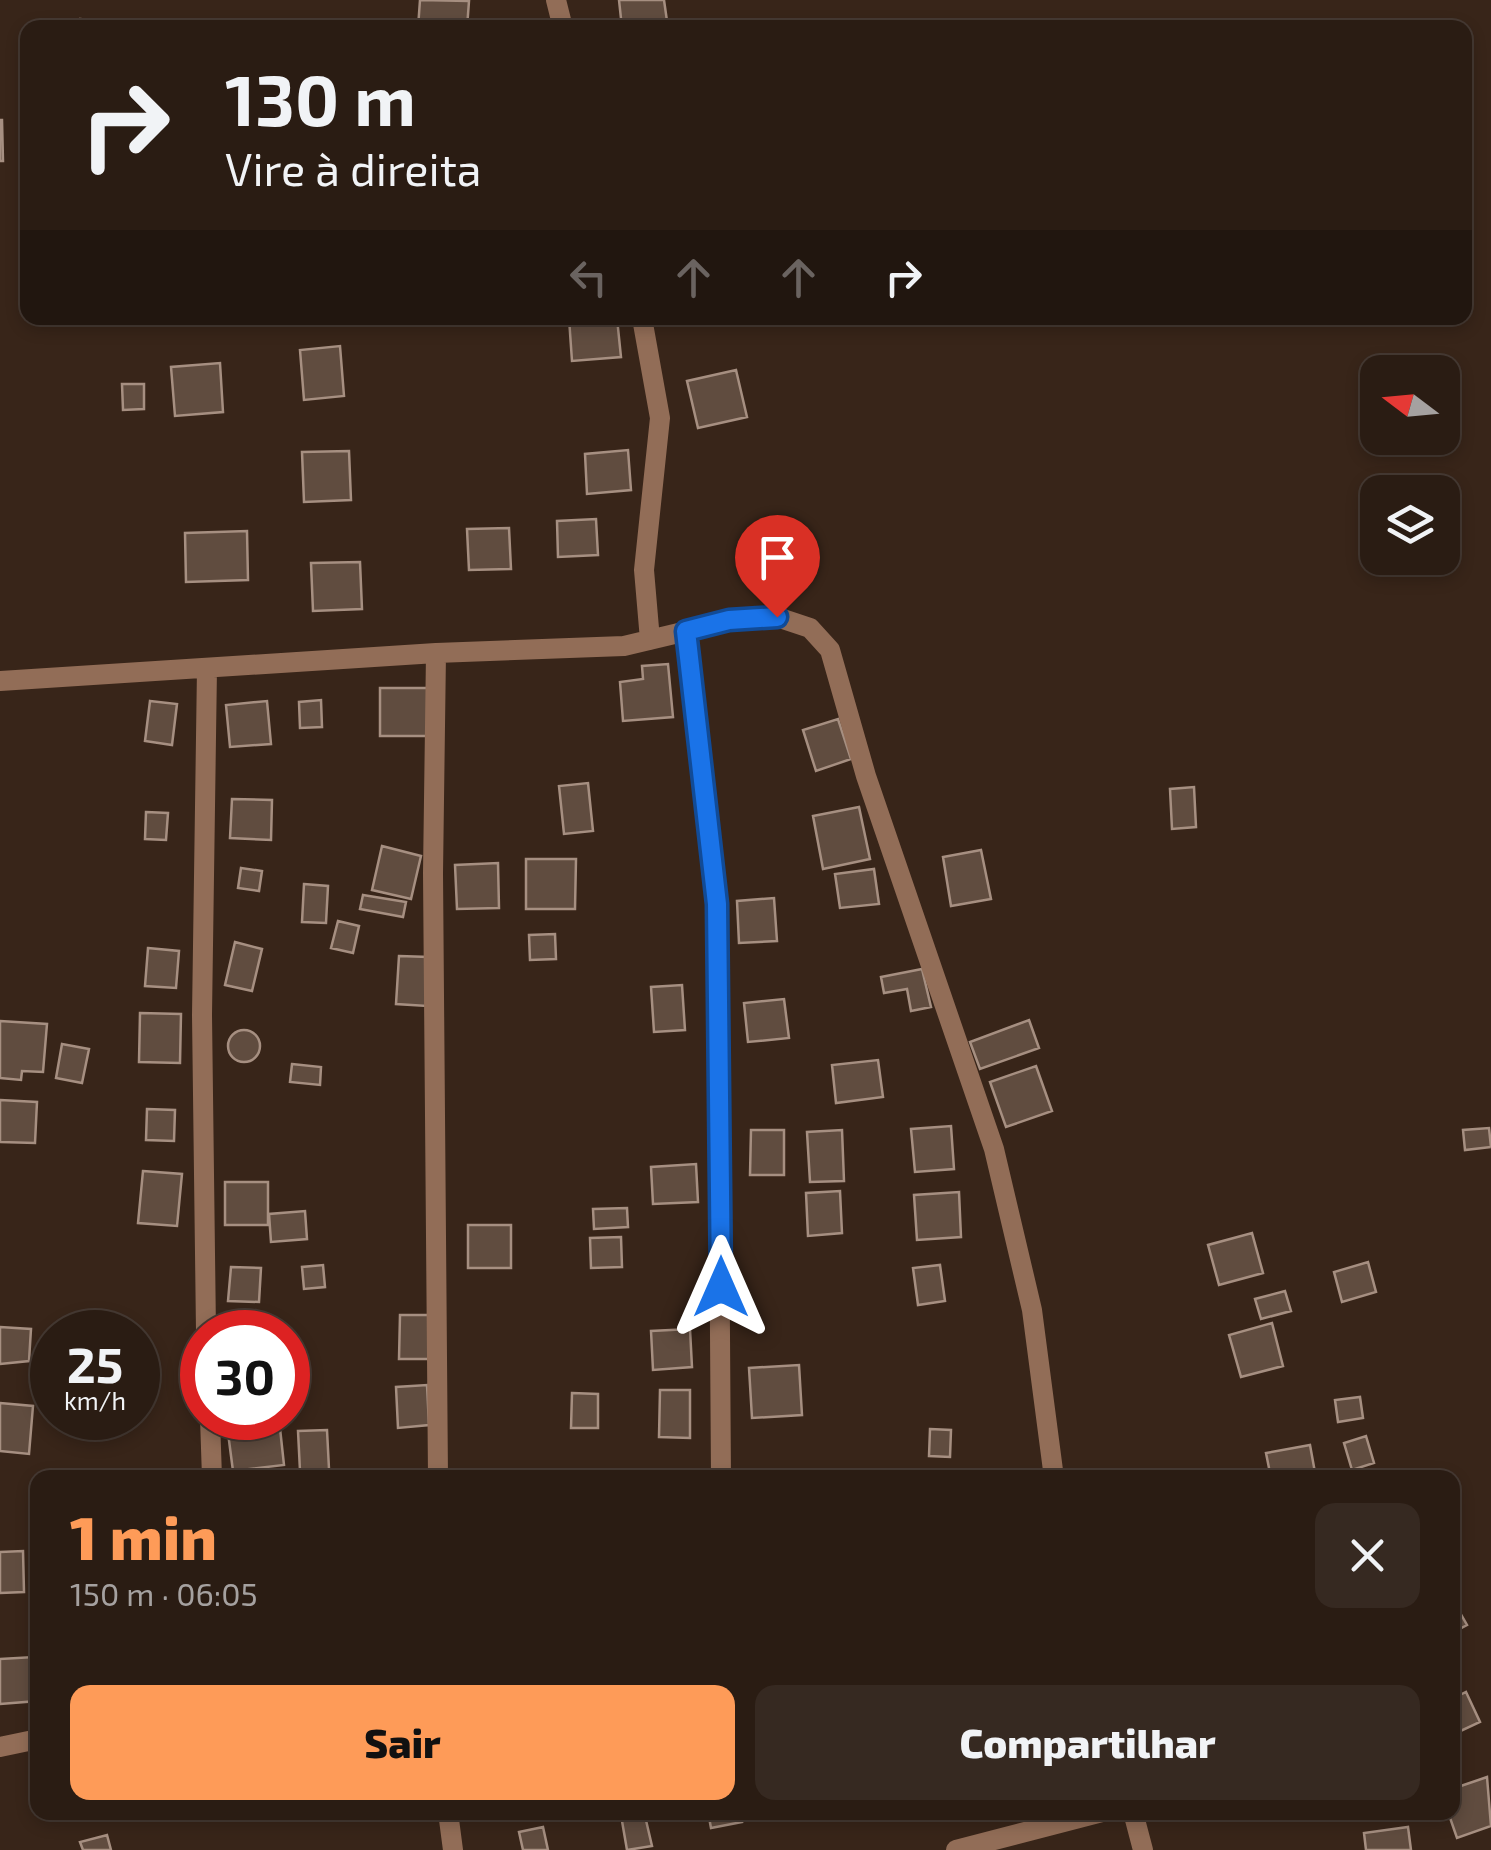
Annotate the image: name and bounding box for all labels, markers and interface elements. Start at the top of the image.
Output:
text: 130 m [225,56,416,140]
icon: right [60,60,190,190]
text: Vire à direita [225,141,482,195]
icon: left [561,250,616,305]
icon: ahead [666,250,721,305]
icon: ahead [771,250,826,305]
icon: right [876,250,931,305]
north arrow [1360,355,1460,455]
map controls [1360,355,1460,575]
button: layers [1360,475,1460,575]
pin [735,515,820,618]
icon: arrive [750,530,805,585]
position arrow [669,1235,773,1339]
speed limit sign: 30 [180,1310,310,1440]
text: 25 [67,1333,123,1393]
text: km/h [64,1385,126,1415]
text: 1 min [70,1500,217,1572]
button: close [1315,1503,1420,1608]
text: 150 m · 06:05 [70,1574,258,1612]
button: Sair [70,1685,735,1800]
button: Compartilhar [755,1685,1420,1800]

